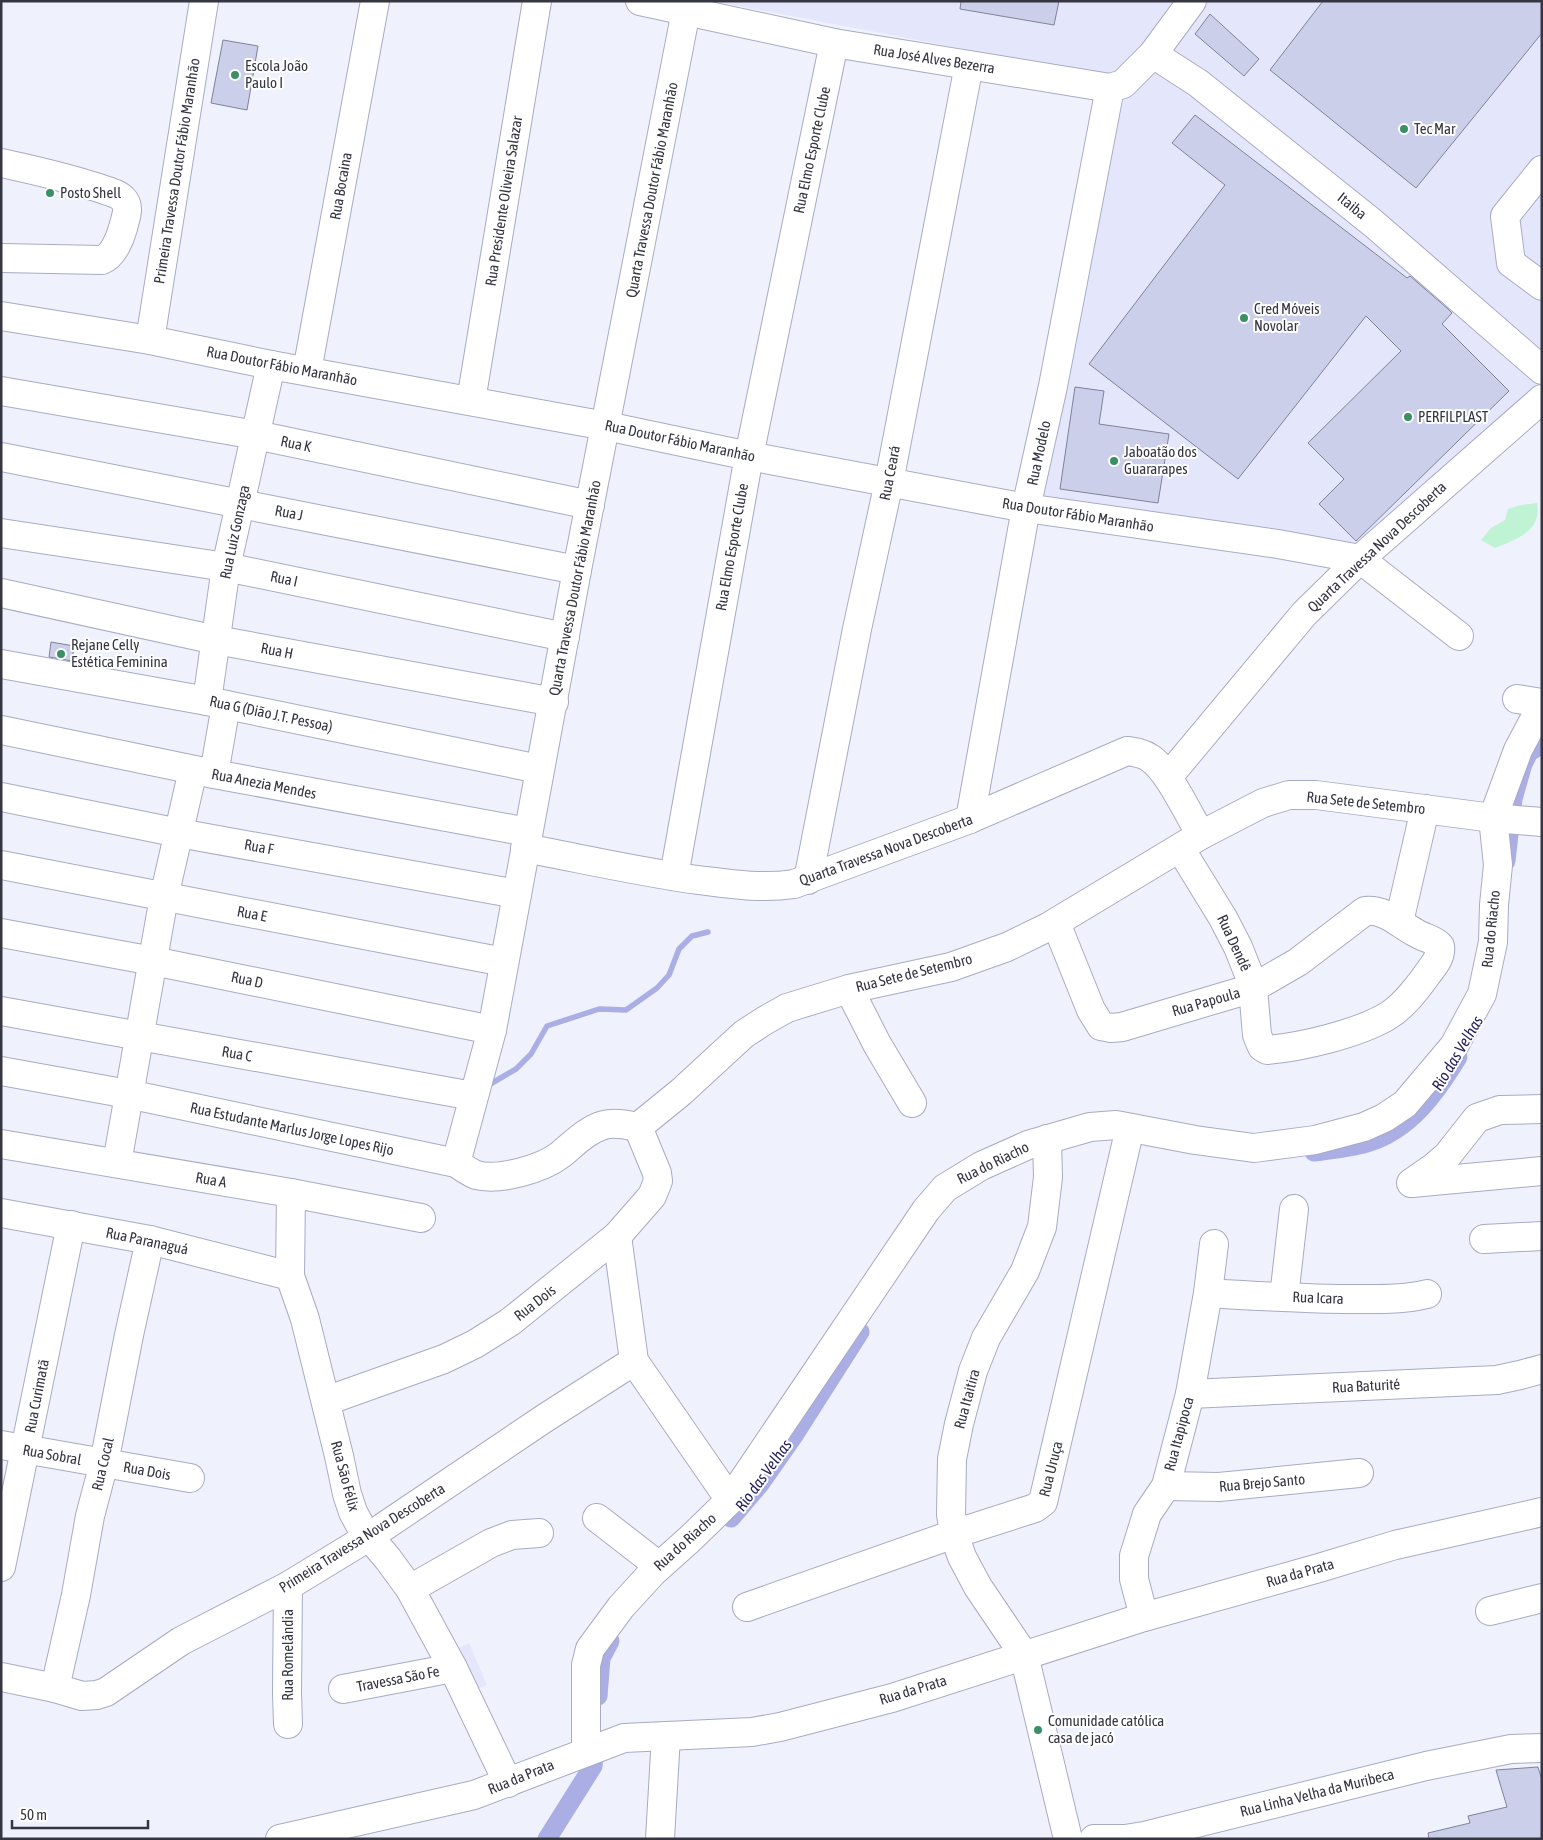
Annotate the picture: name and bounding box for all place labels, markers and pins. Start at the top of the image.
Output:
place label: Escola João Paulo I [245,57,308,91]
marker: Escola João Paulo I [229,69,241,81]
place label: Tec Mar [1414,120,1456,137]
marker: Tec Mar [1398,123,1410,135]
place label: Posto Shell [60,184,121,201]
marker: Posto Shell [44,187,56,199]
place label: Cred Móveis Novolar [1254,300,1320,334]
marker: Cred Móveis Novolar [1238,312,1250,324]
place label: PERFILPLAST [1418,408,1489,425]
marker: PERFILPLAST [1402,411,1414,423]
place label: Jaboatão dos Guararapes [1124,443,1197,477]
marker: Jaboatão dos Guararapes [1108,455,1120,467]
place label: Rejane Celly Estética Feminina [71,636,168,670]
marker: Rejane Celly Estética Feminina [55,648,67,660]
place label: Comunidade católica casa de jacó [1048,1712,1164,1746]
marker: Comunidade católica casa de jacó [1032,1724,1044,1736]

